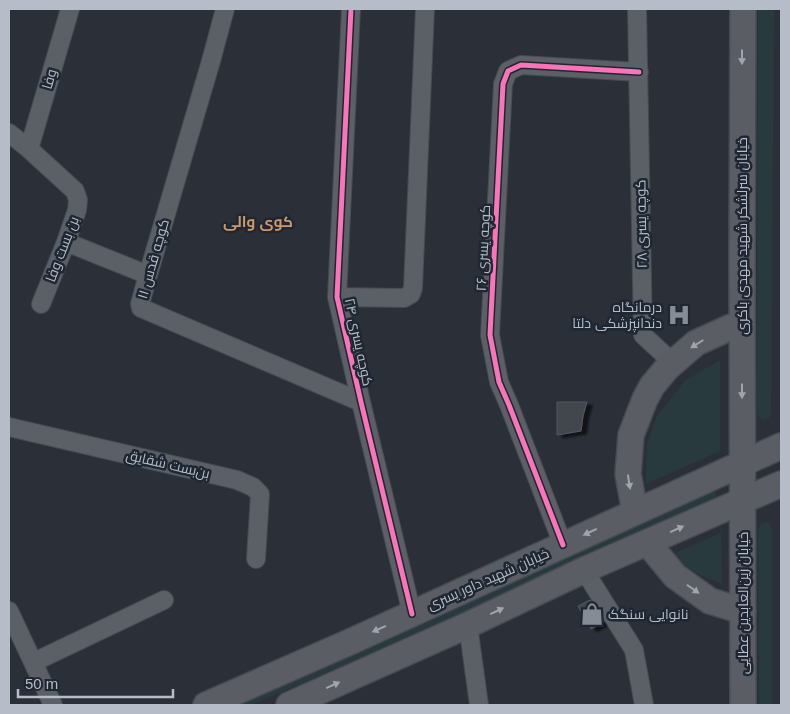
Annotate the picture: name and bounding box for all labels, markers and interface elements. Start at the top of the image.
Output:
one-way arrow [738,50,746,66]
street label: وفا [39,67,59,91]
street label: خیابان سرلشکر شهید مهدی باکری [734,137,750,335]
street label: کوچه یسری ۲۸ [632,179,652,269]
street label: کوچه یسری ۲۶ [473,204,495,292]
district label: کوی والی [223,213,293,231]
street label: بن بست وفا [42,214,82,284]
street label: کوچه قدس ۱۱ [134,217,174,301]
street label: کوچه یسری ۲۴ [340,297,376,388]
place label: درمانگاه دندانپزشکی دلتا [572,299,662,333]
hospital icon: درمانگاه دندانپزشکی دلتا [666,302,692,328]
one-way arrow [691,339,704,348]
one-way arrow [738,383,746,399]
street label: بن‌بست شقایق [124,447,211,482]
one-way arrow [626,474,634,490]
one-way arrow [670,525,684,533]
one-way arrow [583,529,597,537]
street label: خیابان زین‌العابدین عطایی [735,532,751,674]
street label: خیابان شهید داور یسری [425,545,551,613]
one-way arrow [687,584,700,594]
shop icon: نانوایی سنگک [579,601,605,627]
place label: نانوایی سنگک [608,606,689,622]
one-way arrow [490,607,504,615]
one-way arrow [372,625,386,633]
scale bar [18,666,172,698]
text: 50 m [25,675,58,692]
one-way arrow [326,681,340,689]

